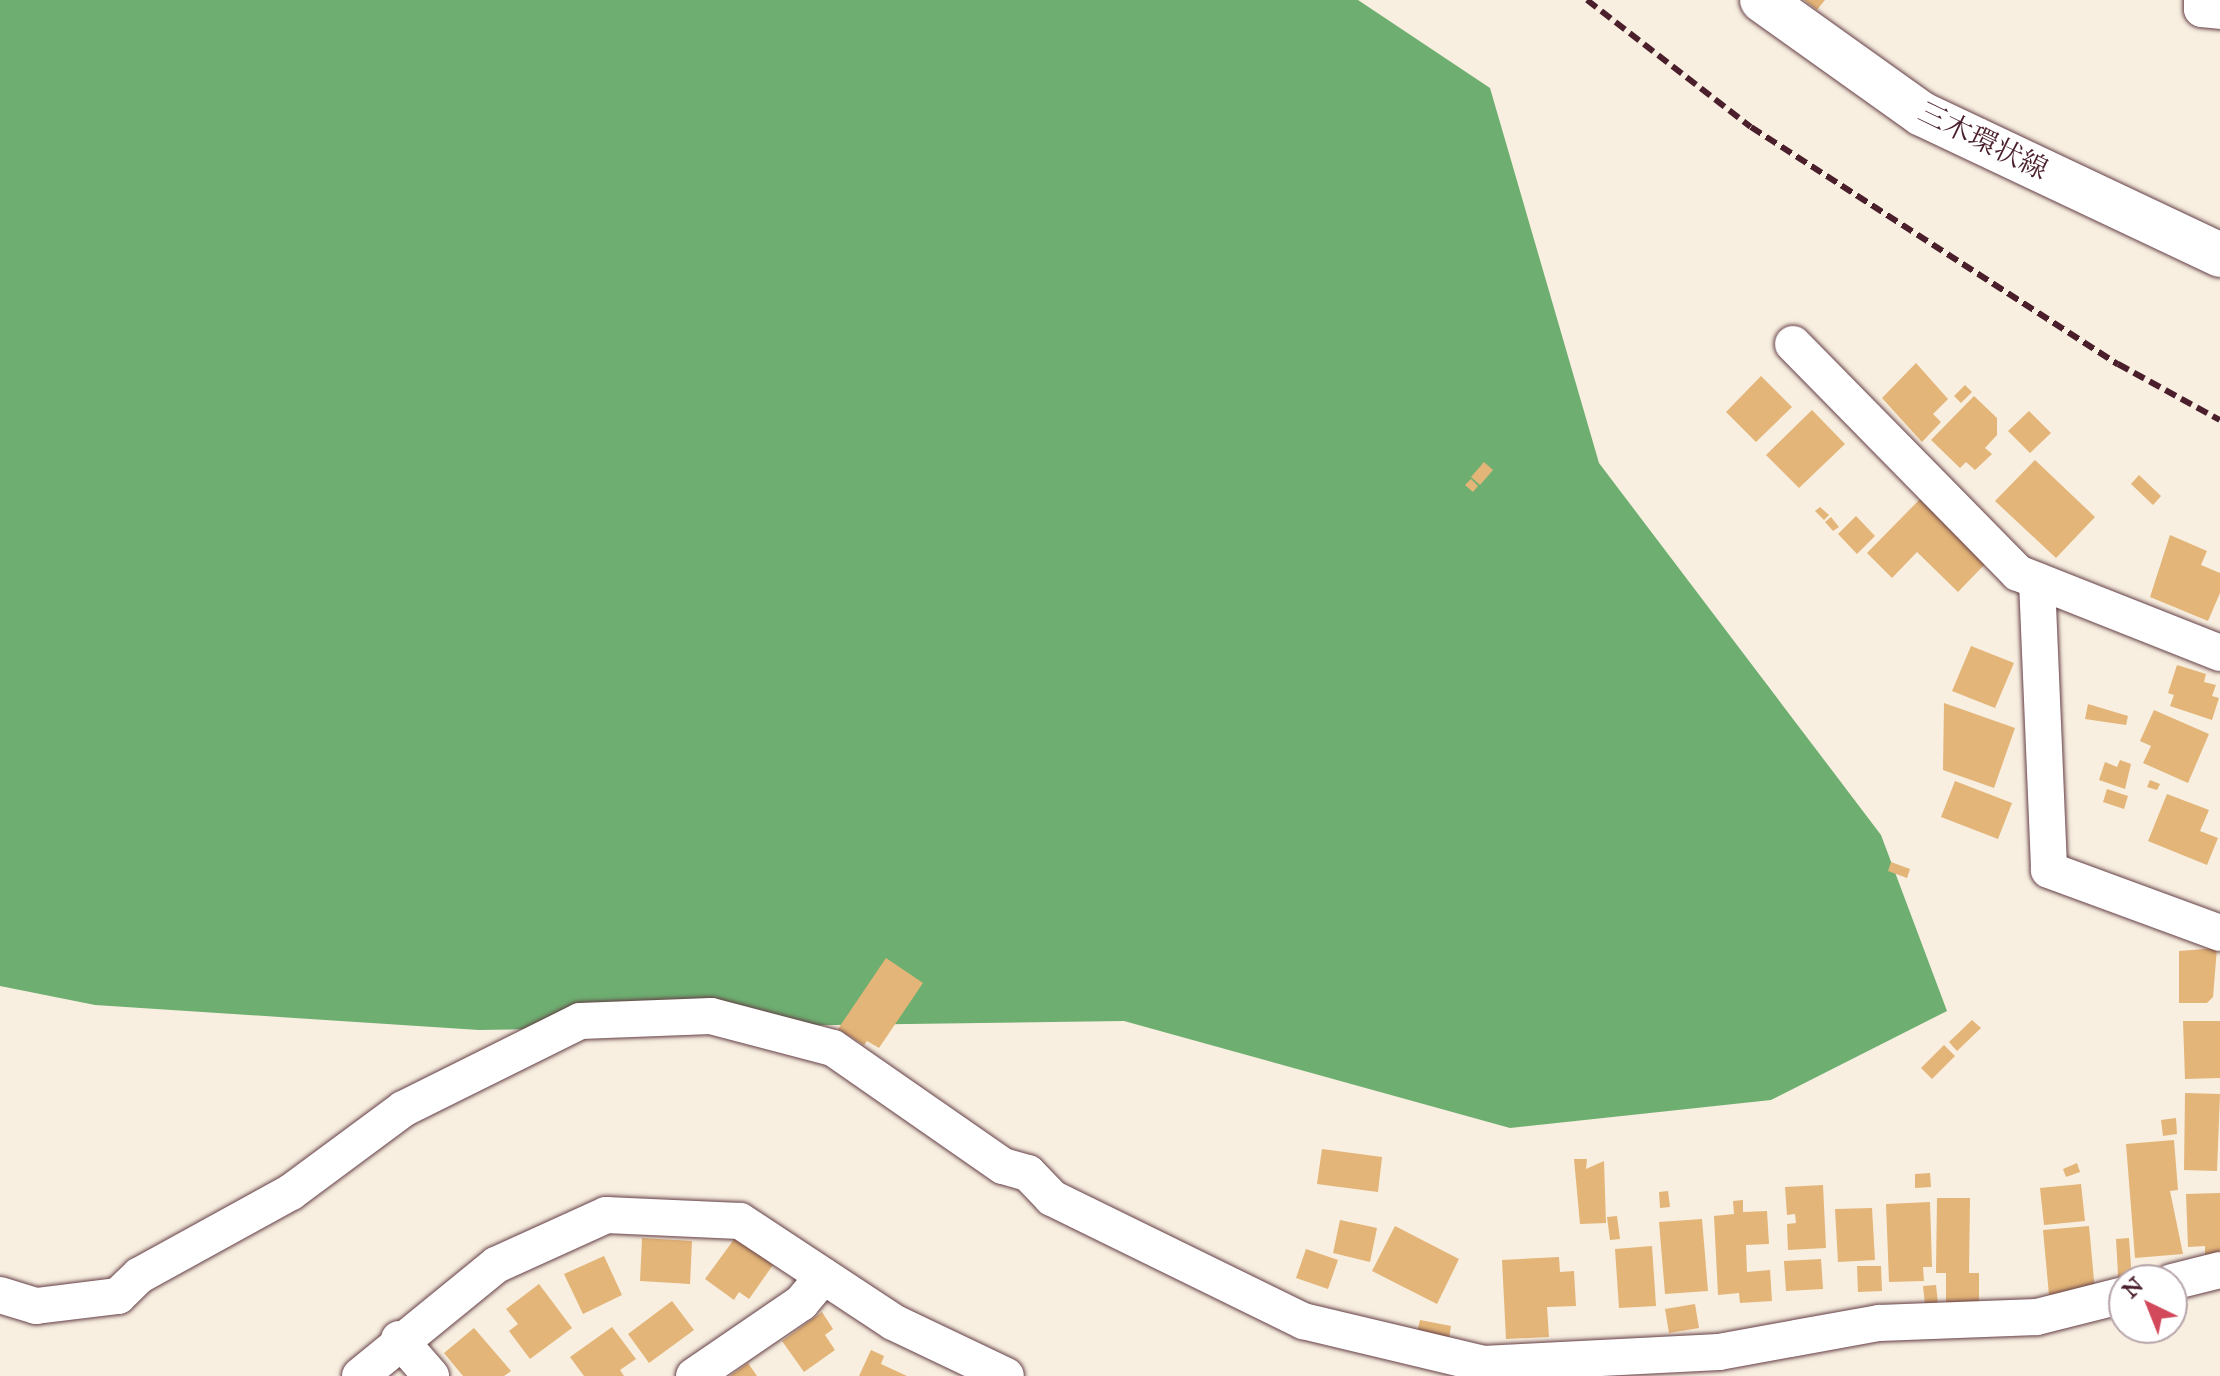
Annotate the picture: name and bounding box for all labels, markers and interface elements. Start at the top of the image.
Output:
street label: 三木環状線 [1913,95,2053,187]
north arrow [2108,1264,2188,1344]
text: N [2117,1271,2149,1304]

